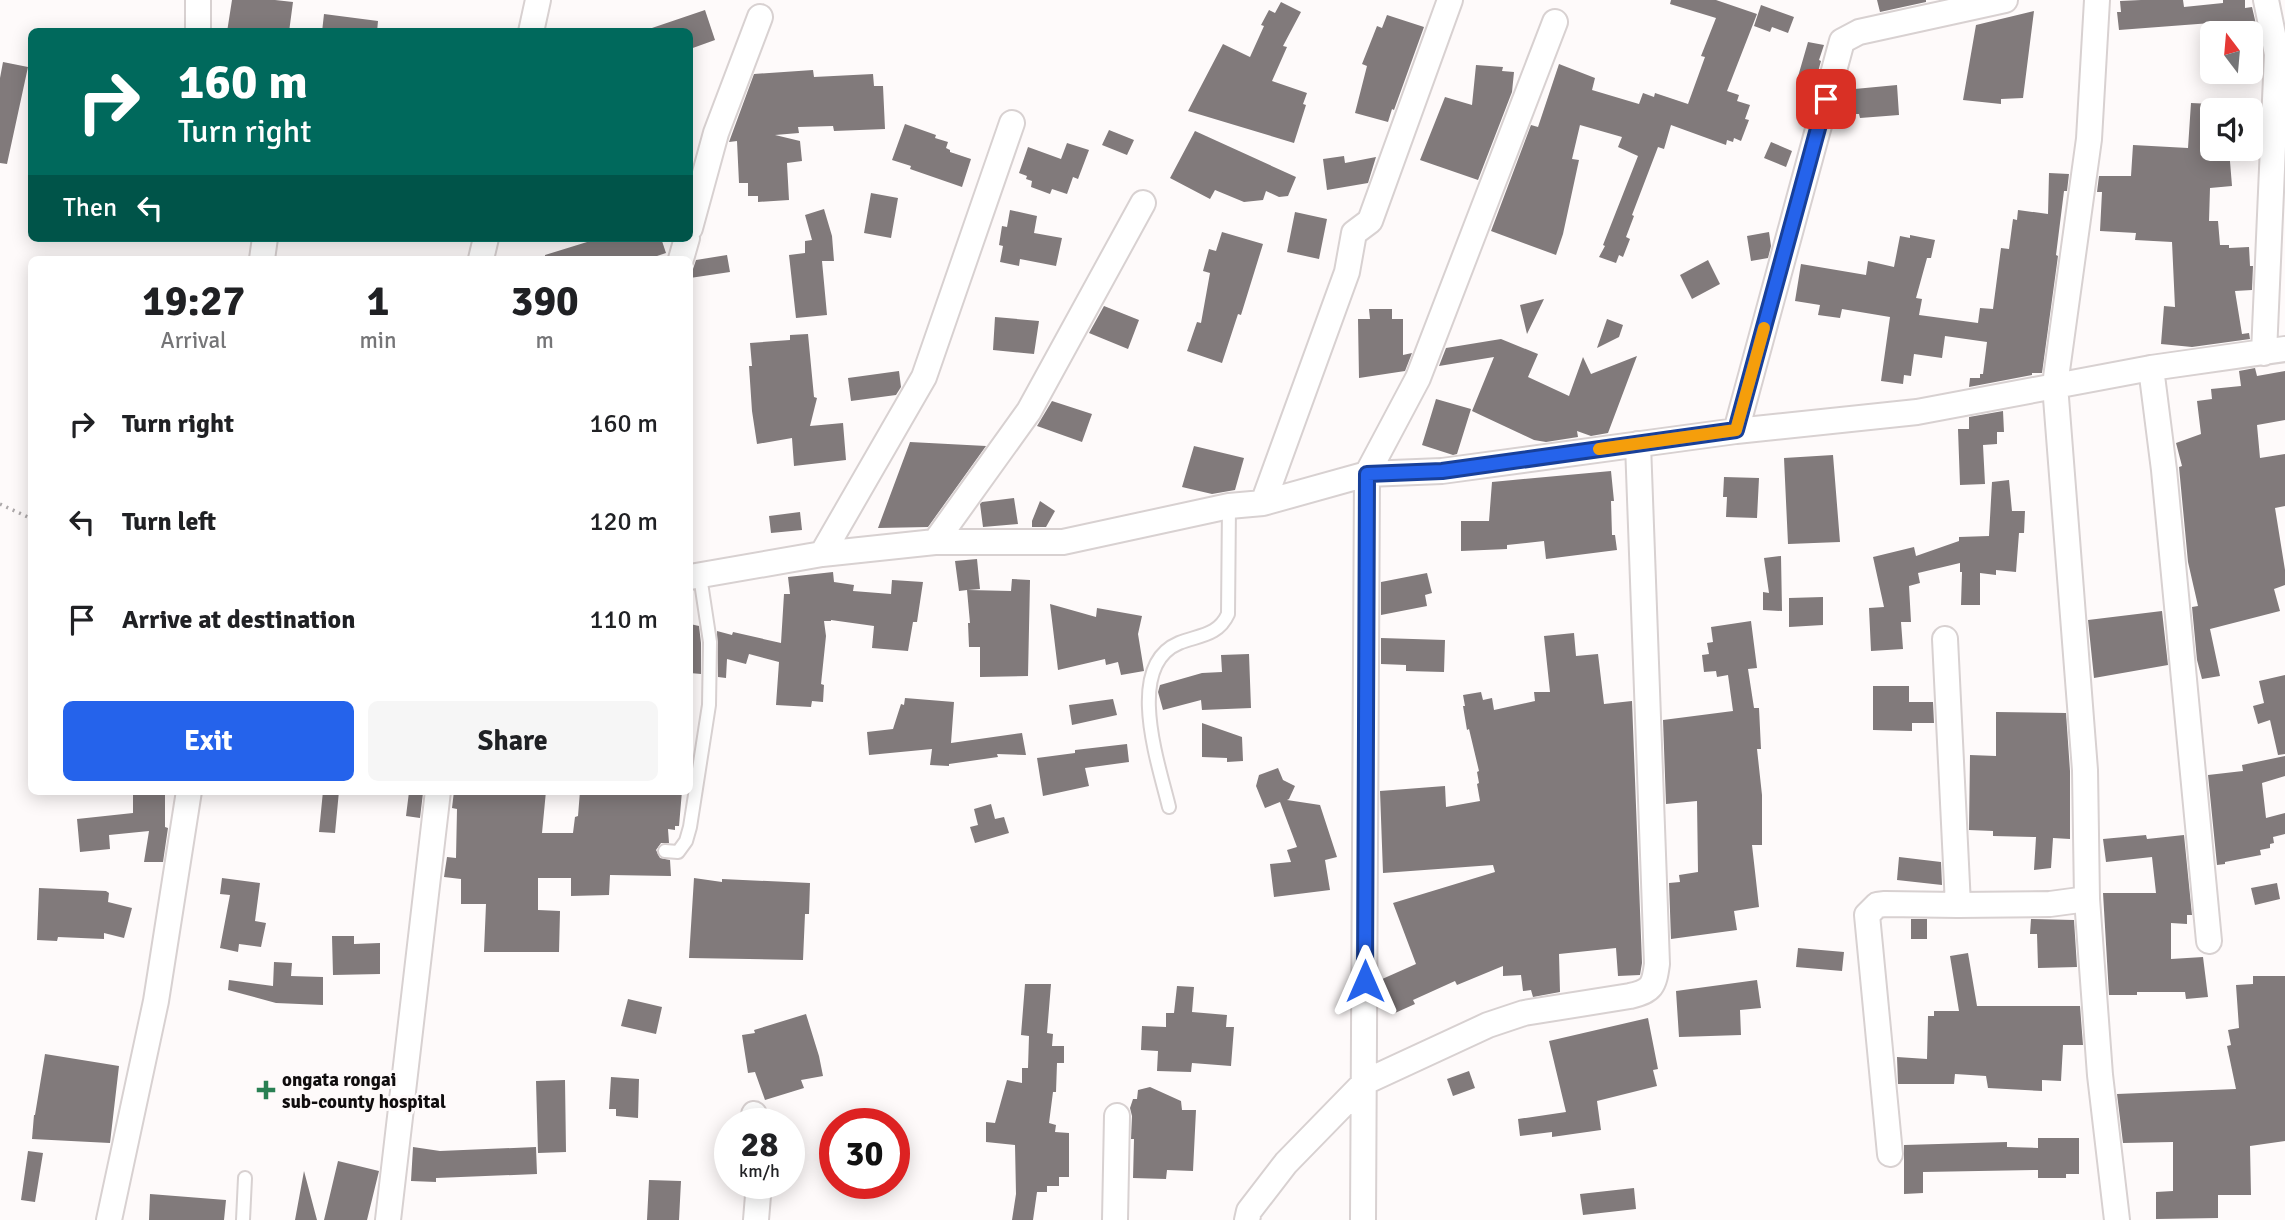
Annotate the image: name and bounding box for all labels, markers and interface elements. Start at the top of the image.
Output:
north arrow [2200,21,2263,84]
map controls [2200,21,2263,161]
text: 160 m [178,52,308,112]
icon: right [63,56,154,147]
pin [1796,69,1856,129]
icon: arrive [1807,80,1845,118]
button: sound [2200,98,2263,161]
text: Turn right [178,112,311,151]
icon: left [131,189,169,227]
text: Then [63,192,117,224]
text: 19:27 [142,276,245,327]
text: 1 [367,276,389,327]
text: 390 [511,276,579,327]
text: Arrival [161,326,227,355]
text: min [359,326,397,355]
text: m [536,326,554,355]
icon: right [63,405,101,443]
text: Turn right [122,408,234,440]
text: 160 m [589,408,658,440]
icon: left [63,503,101,541]
text: Turn left [122,506,216,538]
text: 120 m [589,506,658,538]
icon: arrive [63,601,101,639]
text: Arrive at destination [122,604,355,636]
text: 110 m [589,604,658,636]
button: Exit [63,701,354,781]
button: Share [368,701,658,781]
position arrow [1328,944,1402,1018]
place label: ongata rongai sub-county hospital [282,1068,446,1114]
marker: ongata rongai sub-county hospital [256,1080,276,1100]
speed limit sign: 30 [819,1108,910,1199]
text: 28 [741,1123,778,1166]
text: km/h [739,1160,780,1182]

